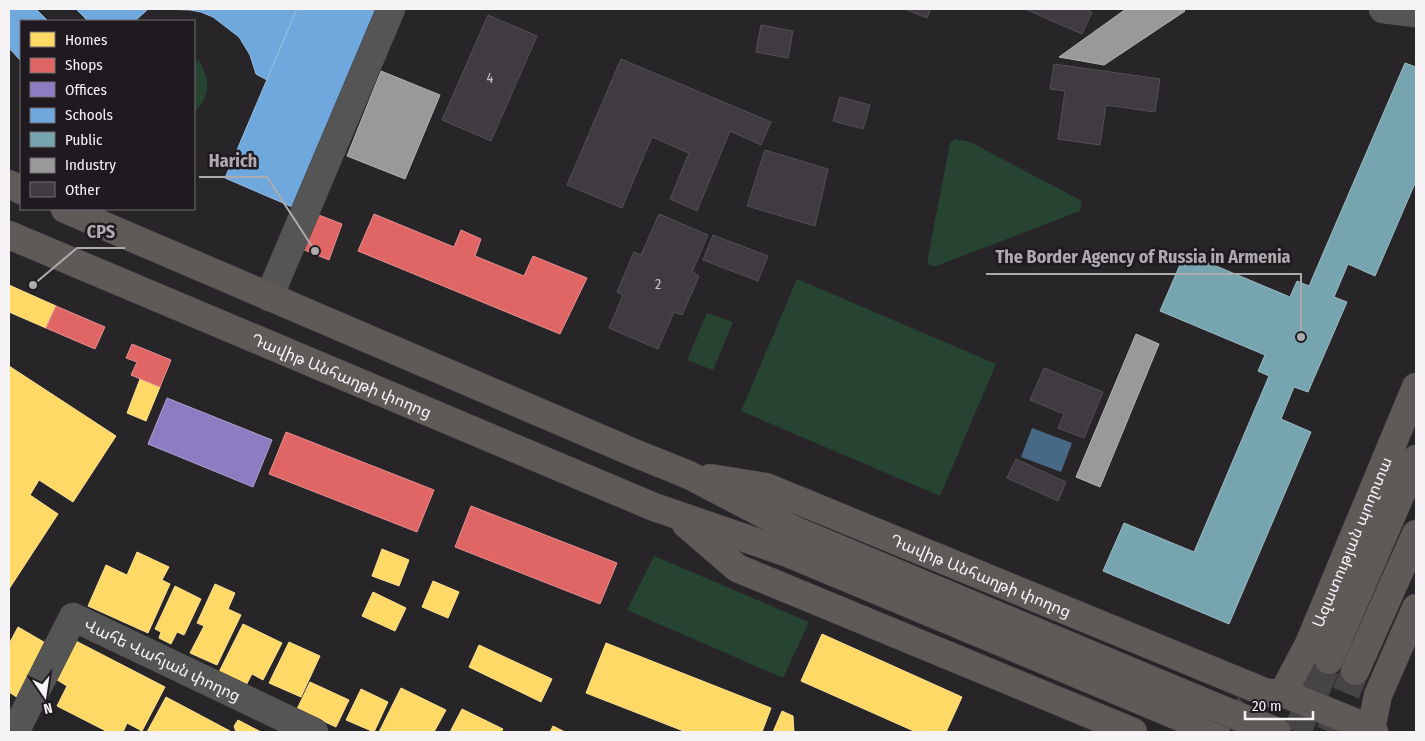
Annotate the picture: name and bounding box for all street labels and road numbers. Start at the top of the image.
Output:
street label: Դավիթ Անհաղթի փողոց [249,329,434,422]
street label: Ազատության պողոտա [1308,454,1396,630]
street label: Դավիթ Անհաղթի փողոց [887,530,1074,621]
street label: Վահե Վահյան փողոց [81,615,244,706]

